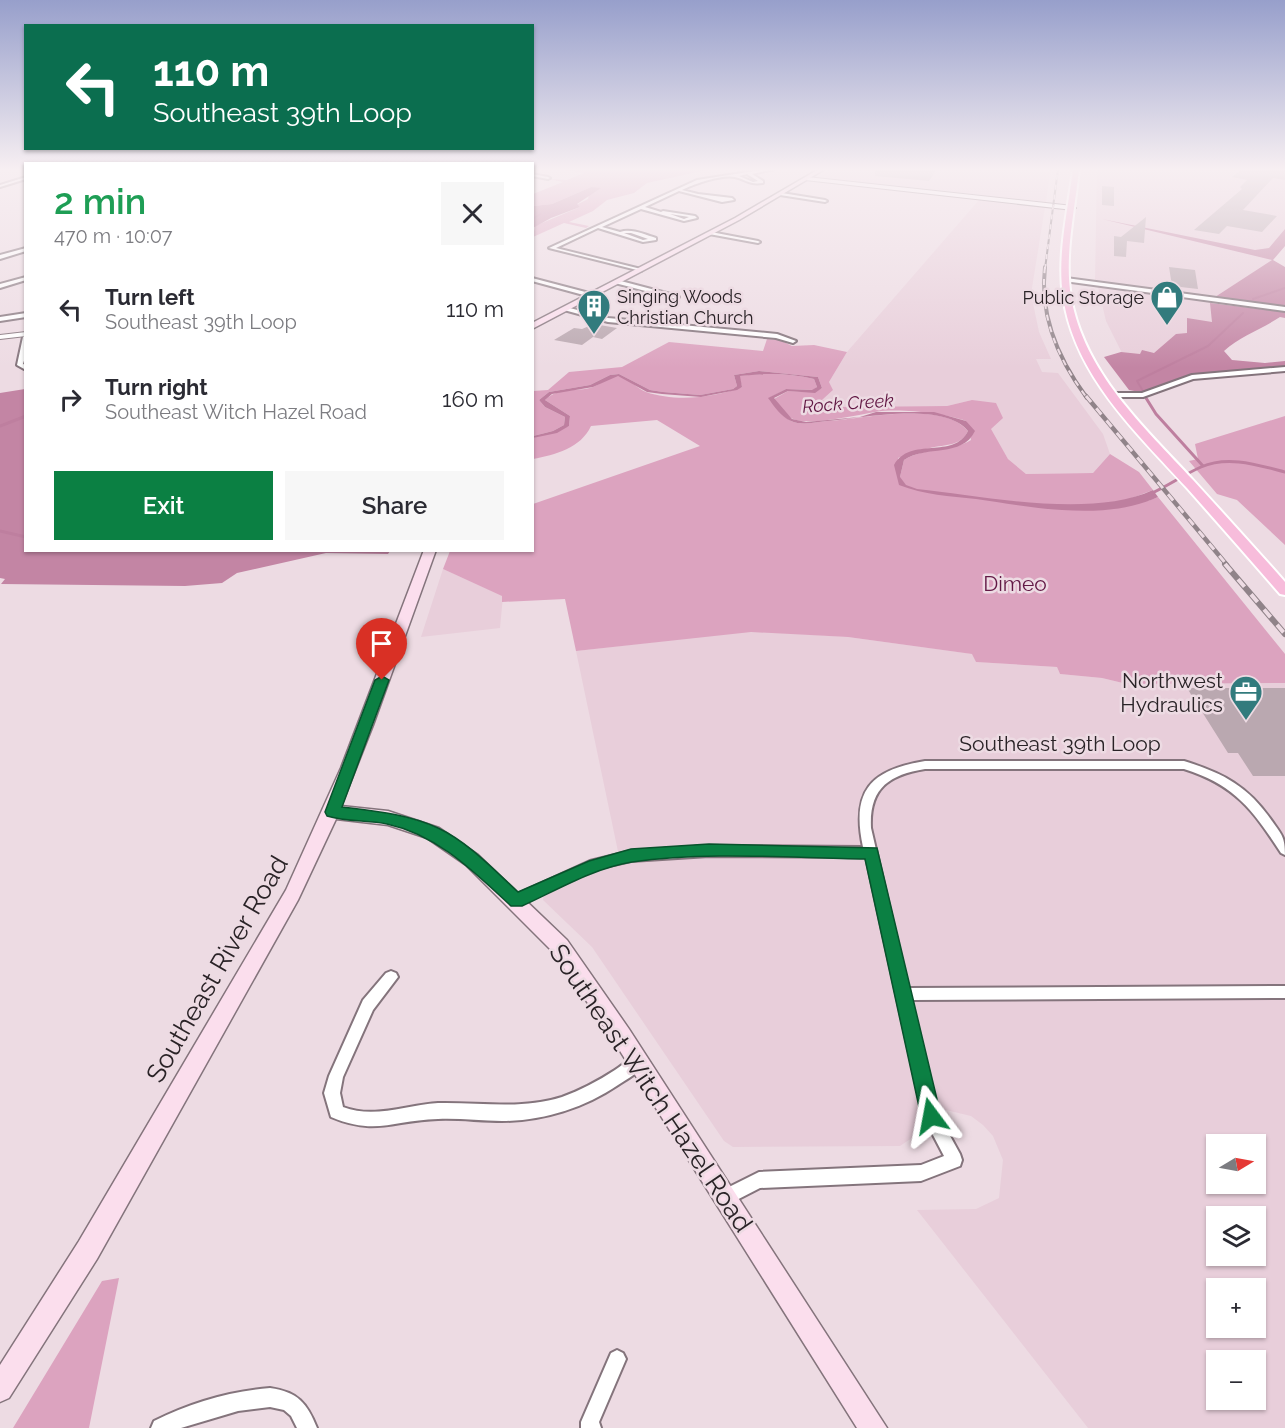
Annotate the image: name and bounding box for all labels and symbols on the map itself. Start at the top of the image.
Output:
shop icon: Public Storage [1149,279,1185,326]
place label: Singing Woods Christian Church [617,286,754,328]
place label: Public Storage [1023,287,1144,308]
building icon: Singing Woods Christian Church [576,288,612,335]
water label: Rock Creek [802,389,895,417]
park label: Dimeo [983,571,1047,596]
pin [356,618,407,680]
place label: Northwest Hydraulics [1120,668,1223,717]
office icon: Northwest Hydraulics [1228,674,1264,721]
street label: Southeast 39th Loop [959,731,1161,756]
street label: Southeast River Road [140,850,294,1088]
street label: Southeast Witch Hazel Road [543,938,759,1238]
position arrow [899,1084,963,1148]
north arrow [1206,1134,1266,1194]

